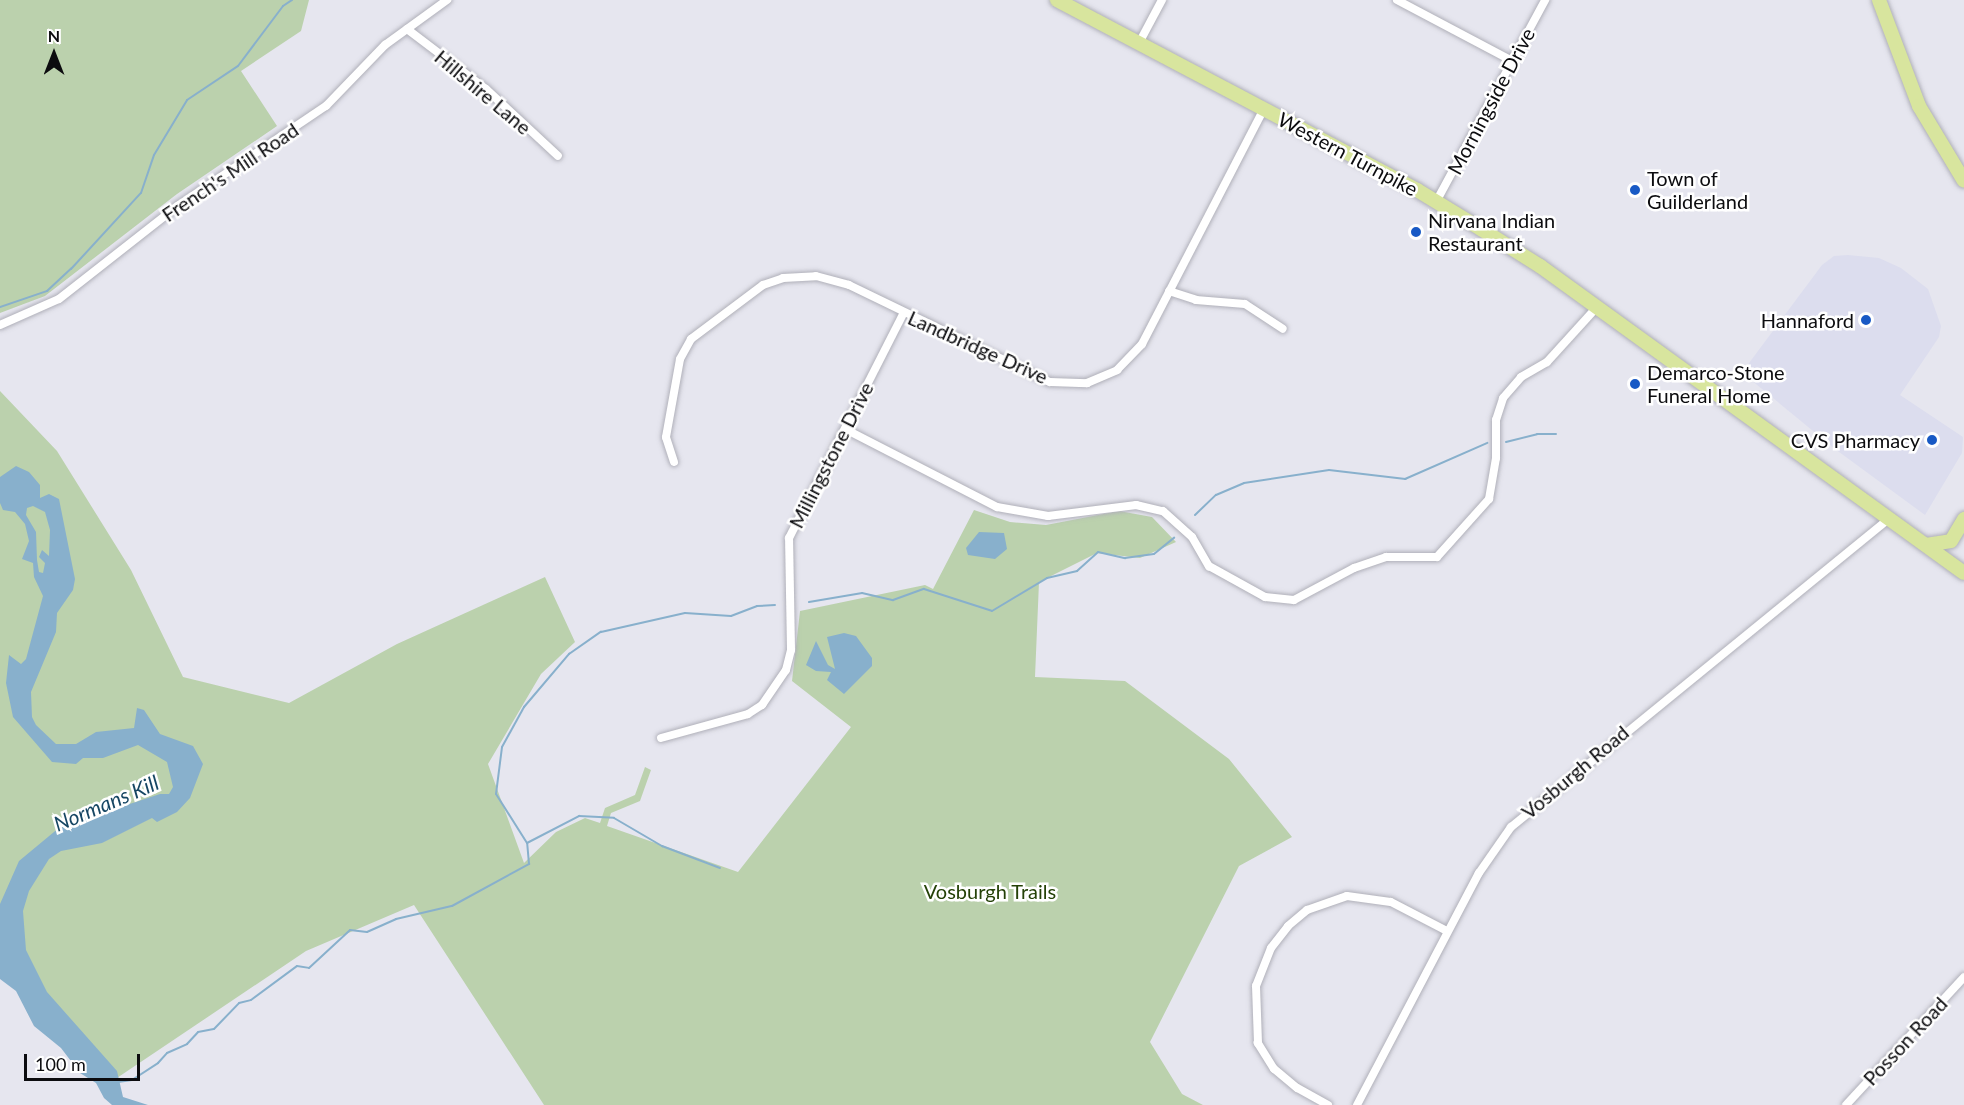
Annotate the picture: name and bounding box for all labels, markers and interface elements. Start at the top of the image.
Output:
north arrow [24,24,84,84]
street label: Morningside Drive [1442,24,1540,178]
text: N [48,26,60,45]
street label: Hillshire Lane [430,45,536,139]
street label: Western Turnpike [1274,107,1422,201]
street label: French's Mill Road [157,117,303,227]
place label: Town of Guilderland [1647,166,1748,213]
marker: Town of Guilderland [1628,183,1642,197]
place label: Nirvana Indian Restaurant [1428,208,1555,255]
marker: Nirvana Indian Restaurant [1409,225,1423,239]
street label: Landbridge Drive [904,305,1052,389]
place label: Hannaford [1761,308,1854,332]
marker: Hannaford [1859,313,1873,327]
place label: Demarco-Stone Funeral Home [1647,360,1785,407]
marker: Demarco-Stone Funeral Home [1628,377,1642,391]
street label: Millingstone Drive [784,378,878,532]
place label: CVS Pharmacy [1791,428,1920,452]
marker: CVS Pharmacy [1925,433,1939,447]
street label: Vosburgh Road [1517,720,1633,824]
water label: Normans Kill [50,770,162,836]
park label: Vosburgh Trails [924,879,1056,903]
street label: Posson Road [1858,992,1952,1090]
scale bar [27,1042,142,1080]
text: 100 m [35,1053,86,1075]

